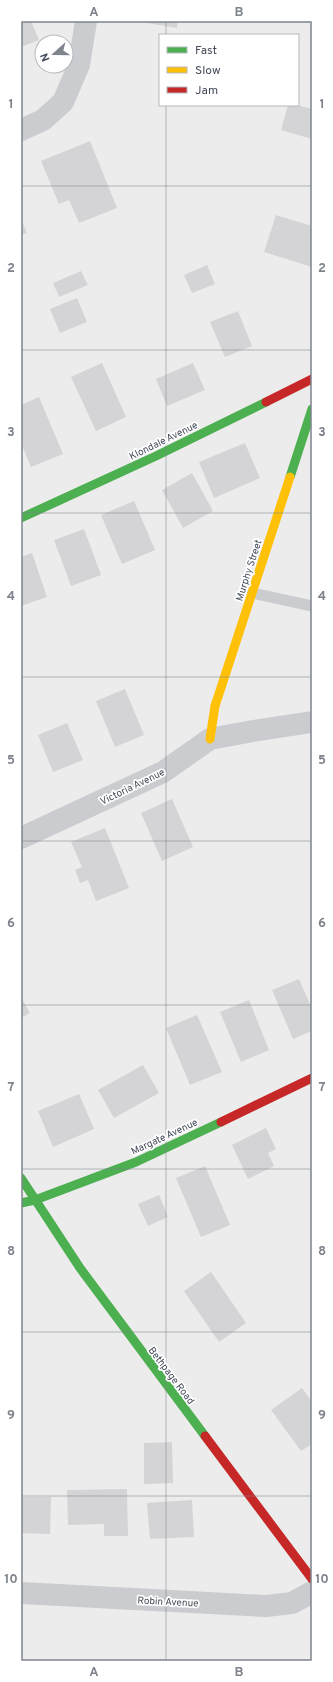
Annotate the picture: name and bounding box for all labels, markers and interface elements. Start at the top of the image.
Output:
text: A [89,5,99,21]
text: B [235,5,244,21]
north arrow [34,34,74,74]
legend [159,34,299,106]
text: Fast [195,43,217,59]
text: N [38,51,54,63]
text: Slow [195,63,221,79]
text: Jam [195,83,218,99]
text: 1 [8,97,14,113]
text: 1 [319,97,325,113]
text: 2 [7,261,15,277]
text: 2 [318,261,326,277]
street label: Klondale Avenue [127,419,200,464]
text: 3 [7,425,15,441]
text: 3 [318,425,326,441]
street label: Murphy Street [233,538,266,603]
text: 4 [7,589,15,605]
text: 4 [318,589,326,605]
text: 5 [7,753,15,769]
text: 5 [318,753,326,769]
street label: Victoria Avenue [98,766,167,809]
text: 6 [7,916,15,932]
text: 6 [318,916,326,932]
text: 7 [8,1080,15,1096]
text: 7 [319,1080,326,1096]
street label: Margate Avenue [129,1116,200,1158]
text: 8 [7,1244,15,1260]
text: 8 [318,1244,326,1260]
street label: Bethpage Road [145,1344,197,1407]
text: 9 [7,1408,15,1424]
text: 9 [318,1408,326,1424]
text: 10 [4,1572,18,1588]
text: 10 [315,1572,329,1588]
street label: Robin Avenue [137,1594,199,1611]
text: A [89,1665,99,1681]
text: B [235,1665,244,1681]

